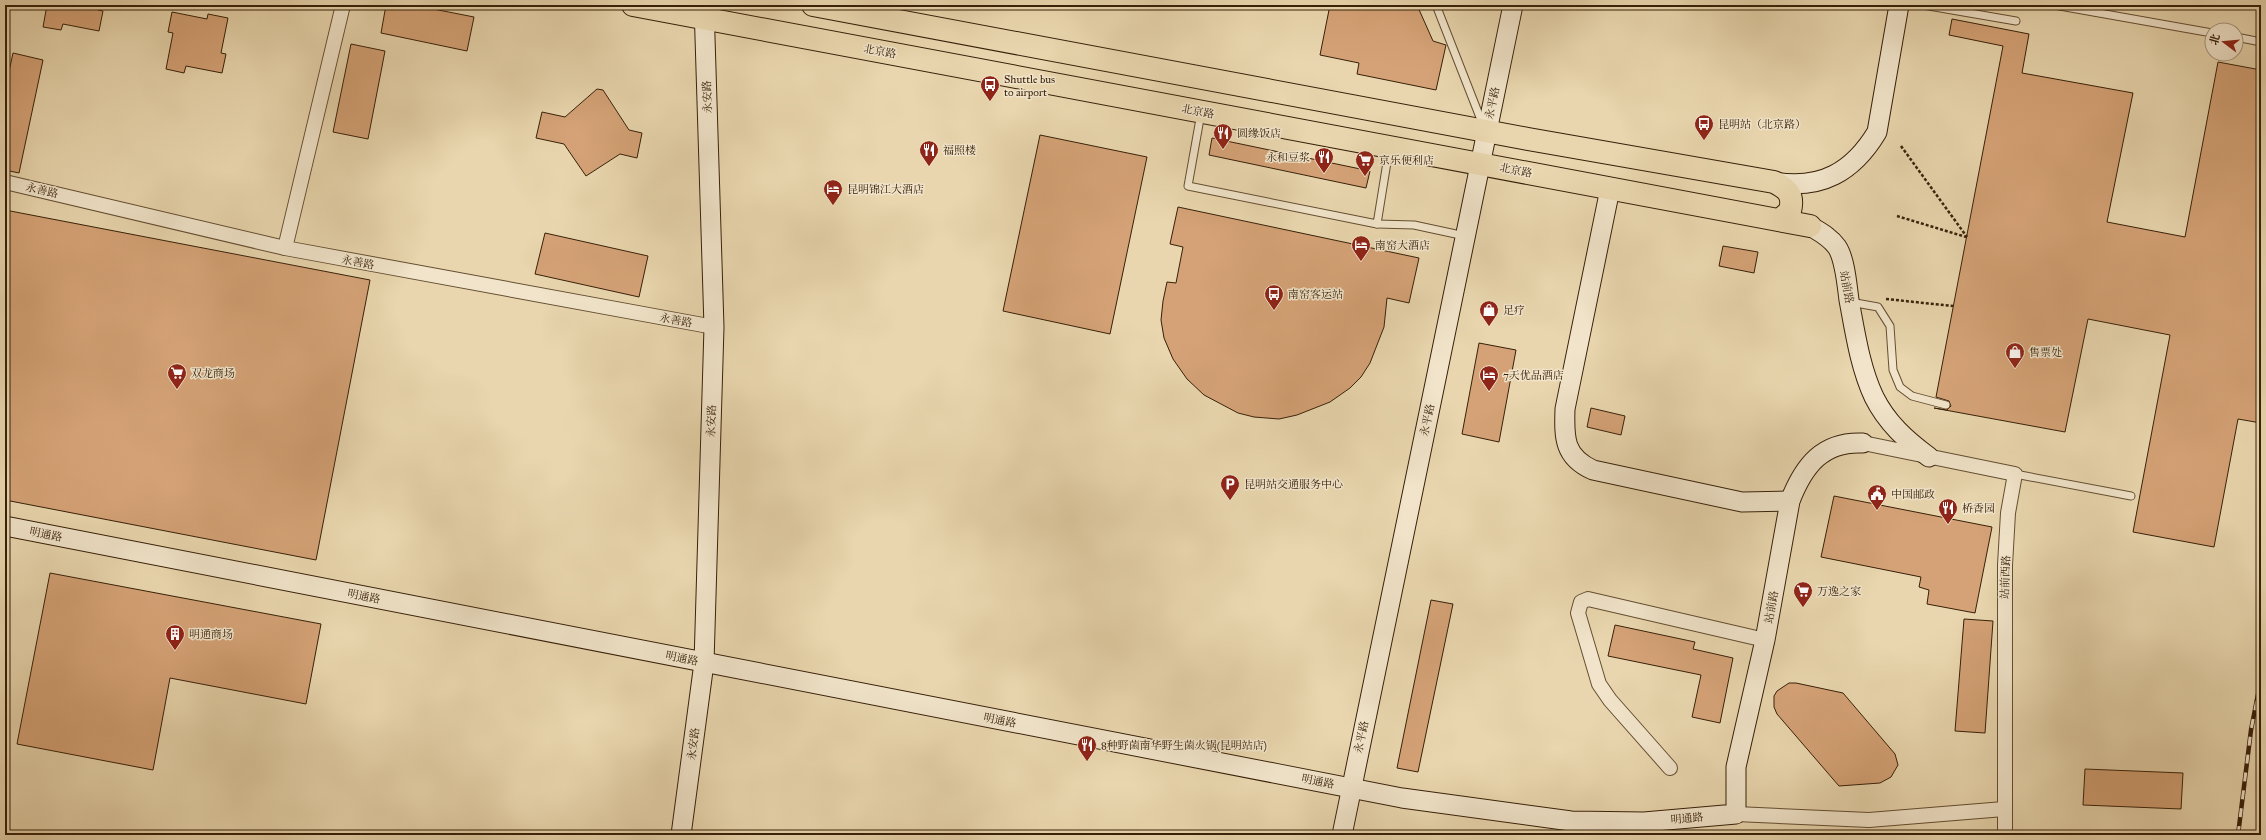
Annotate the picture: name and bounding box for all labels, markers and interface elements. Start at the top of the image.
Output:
north arrow [2204,22,2244,62]
text: 北 [2207,32,2223,46]
street label: 北京路 [863,42,897,61]
place label: Shuttle bus to airport [1004,73,1055,99]
bus stop icon: Shuttle bus to airport [979,74,1001,102]
street label: 永安路 [700,80,715,114]
street label: 永平路 [1483,86,1502,121]
street label: 北京路 [1180,102,1215,121]
bus stop icon: 昆明站（北京路） [1693,113,1715,141]
place label: 昆明站（北京路） [1718,118,1806,131]
restaurant icon: 圆缘饭店 [1212,122,1234,150]
place label: 圆缘饭店 [1237,127,1281,140]
restaurant icon: 福照楼 [918,139,940,167]
place label: 福照楼 [943,144,976,157]
restaurant icon: 永和豆浆 [1313,146,1335,174]
supermarket icon: 京乐便利店 [1354,149,1376,177]
place label: 永和豆浆 [1266,151,1310,164]
place label: 京乐便利店 [1379,154,1434,167]
street label: 北京路 [1498,161,1533,180]
hotel icon: 昆明锦江大酒店 [822,178,844,206]
street label: 永善路 [24,180,59,201]
place label: 昆明锦江大酒店 [847,183,924,196]
hotel icon: 南窑大酒店 [1350,234,1372,262]
place label: 南窑大酒店 [1375,239,1430,252]
street label: 永善路 [341,253,375,272]
street label: 站前路 [1837,270,1856,305]
bus stop icon: 南窑客运站 [1263,283,1285,311]
place label: 南窑客运站 [1288,288,1343,301]
shop icon: 足疗 [1478,299,1500,327]
place label: 足疗 [1503,304,1525,317]
street label: 永善路 [659,311,693,330]
shop icon: 售票处 [2004,341,2026,369]
place label: 售票处 [2029,346,2062,359]
supermarket icon: 双龙商场 [166,362,188,390]
hotel icon: 7天优品酒店 [1478,364,1500,392]
place label: 双龙商场 [191,367,235,380]
place label: 7天优品酒店 [1503,369,1564,382]
street label: 永平路 [1418,403,1437,438]
street label: 永安路 [704,404,719,438]
parking icon: 昆明站交通服务中心 [1219,473,1241,501]
place label: 昆明站交通服务中心 [1244,478,1343,491]
public building icon: 中国邮政 [1866,483,1888,511]
place label: 中国邮政 [1891,488,1935,501]
restaurant icon: 桥香园 [1937,497,1959,525]
place label: 桥香园 [1962,502,1995,515]
street label: 明通路 [28,525,63,544]
street label: 站前西路 [1998,555,2013,599]
supermarket icon: 万逸之家 [1792,580,1814,608]
place label: 万逸之家 [1817,585,1861,598]
street label: 明通路 [346,587,381,606]
street label: 站前路 [1762,590,1781,624]
building icon: 明通商场 [164,623,186,651]
place label: 明通商场 [189,628,233,641]
street label: 明通路 [664,649,699,668]
street label: 明通路 [982,711,1017,730]
street label: 永平路 [1352,720,1371,755]
street label: 永安路 [685,727,702,761]
restaurant icon: 8种野菌南华野生菌火锅(昆明站店) [1076,734,1098,762]
place label: 8种野菌南华野生菌火锅(昆明站店) [1101,739,1267,752]
street label: 明通路 [1300,772,1335,791]
street label: 明通路 [1670,811,1704,826]

